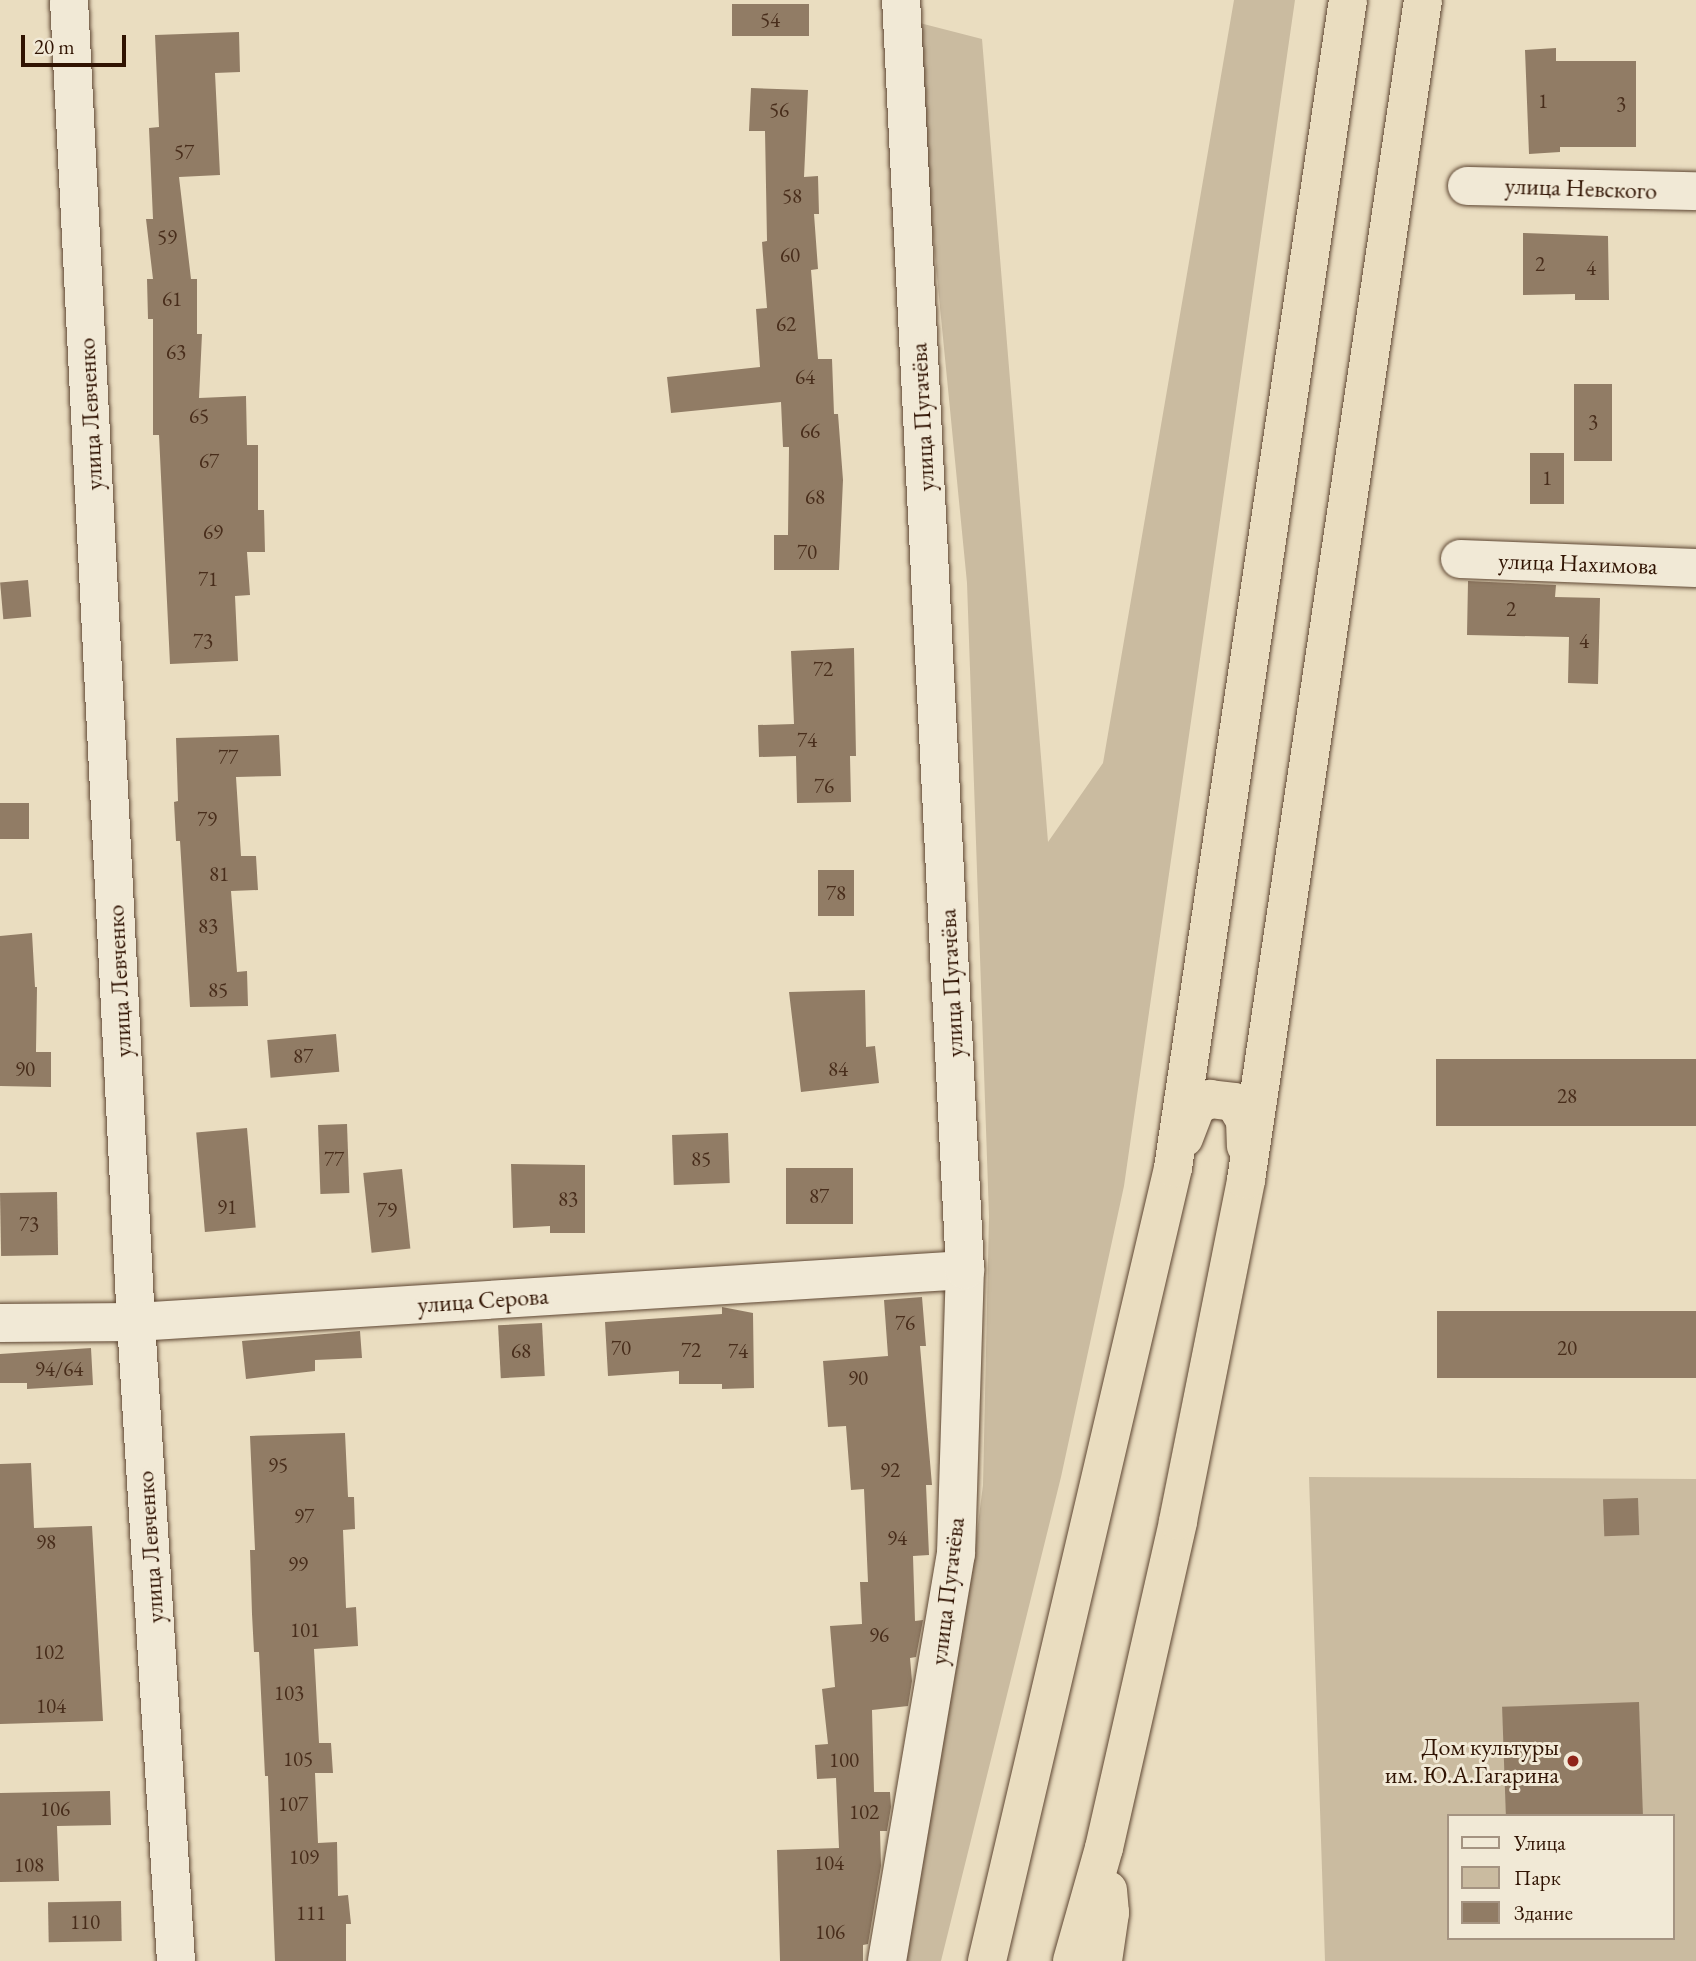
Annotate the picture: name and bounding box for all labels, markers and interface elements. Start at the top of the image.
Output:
house number: 54 [760,7,780,33]
scale bar [24,21,130,65]
text: 20 m [34,33,75,60]
house number: 1 [1538,88,1548,114]
house number: 3 [1616,91,1626,117]
house number: 56 [769,97,789,123]
house number: 57 [174,139,194,165]
street label: улица Невского [1504,171,1658,205]
house number: 58 [782,183,802,209]
house number: 59 [157,224,177,250]
house number: 60 [780,242,800,268]
house number: 2 [1535,251,1545,277]
house number: 4 [1586,255,1596,281]
house number: 61 [162,286,182,312]
house number: 62 [776,311,796,337]
street label: улица Левченко [72,337,108,491]
house number: 63 [166,339,186,365]
street label: улица Пугачёва [904,342,940,492]
house number: 64 [795,364,815,390]
house number: 65 [189,403,209,429]
house number: 3 [1588,409,1598,435]
house number: 66 [800,418,820,444]
house number: 67 [199,448,219,474]
house number: 1 [1542,465,1552,491]
house number: 68 [805,484,825,510]
house number: 69 [203,519,223,545]
house number: 70 [797,539,817,565]
street label: улица Нахимова [1498,546,1658,580]
house number: 71 [198,566,218,592]
house number: 2 [1506,596,1516,622]
house number: 73 [193,628,213,654]
house number: 4 [1579,628,1589,654]
house number: 72 [813,656,833,682]
house number: 74 [797,727,817,753]
house number: 77 [218,744,238,770]
house number: 76 [814,773,834,799]
house number: 79 [197,806,217,832]
house number: 81 [209,861,229,887]
house number: 78 [826,880,846,906]
street label: улица Левченко [101,904,137,1058]
street label: улица Пугачёва [933,908,969,1058]
house number: 83 [198,913,218,939]
house number: 85 [208,977,228,1003]
house number: 87 [293,1043,313,1069]
house number: 90 [15,1056,35,1082]
house number: 84 [828,1056,848,1082]
house number: 28 [1557,1083,1577,1109]
house number: 77 [324,1146,344,1172]
house number: 85 [691,1146,711,1172]
house number: 87 [809,1183,829,1209]
house number: 83 [558,1186,578,1212]
house number: 91 [217,1194,237,1220]
house number: 79 [377,1197,397,1223]
house number: 73 [19,1211,39,1237]
street label: улица Серова [416,1281,550,1319]
house number: 76 [895,1310,915,1336]
house number: 70 [611,1335,631,1361]
house number: 20 [1557,1335,1577,1361]
house number: 72 [681,1337,701,1363]
house number: 68 [511,1338,531,1364]
house number: 74 [728,1338,748,1364]
house number: 94/64 [35,1356,83,1382]
house number: 90 [848,1365,868,1391]
house number: 95 [268,1452,288,1478]
house number: 92 [880,1457,900,1483]
street label: улица Левченко [130,1470,170,1624]
house number: 97 [294,1503,314,1529]
street label: улица Пугачёва [924,1515,970,1667]
house number: 94 [887,1525,907,1551]
house number: 98 [36,1529,56,1555]
house number: 99 [288,1551,308,1577]
house number: 101 [290,1617,320,1643]
house number: 96 [869,1622,889,1648]
house number: 102 [34,1639,64,1665]
house number: 103 [274,1680,304,1706]
house number: 104 [36,1693,66,1719]
place label: Дом культуры им. Ю.А.Гагарина [1385,1733,1559,1789]
house number: 105 [283,1746,313,1772]
house number: 100 [829,1747,859,1773]
marker: Дом культуры им. Ю.А.Гагарина [1565,1753,1581,1769]
house number: 107 [278,1791,308,1817]
house number: 106 [40,1796,70,1822]
house number: 102 [849,1799,879,1825]
legend [1448,1814,1675,1940]
text: Улица [1514,1829,1566,1856]
house number: 109 [289,1844,319,1870]
house number: 104 [814,1850,844,1876]
house number: 108 [14,1852,44,1878]
text: Парк [1514,1864,1561,1891]
text: Здание [1514,1899,1573,1926]
house number: 111 [296,1900,326,1926]
house number: 110 [70,1909,100,1935]
house number: 106 [815,1919,845,1945]

